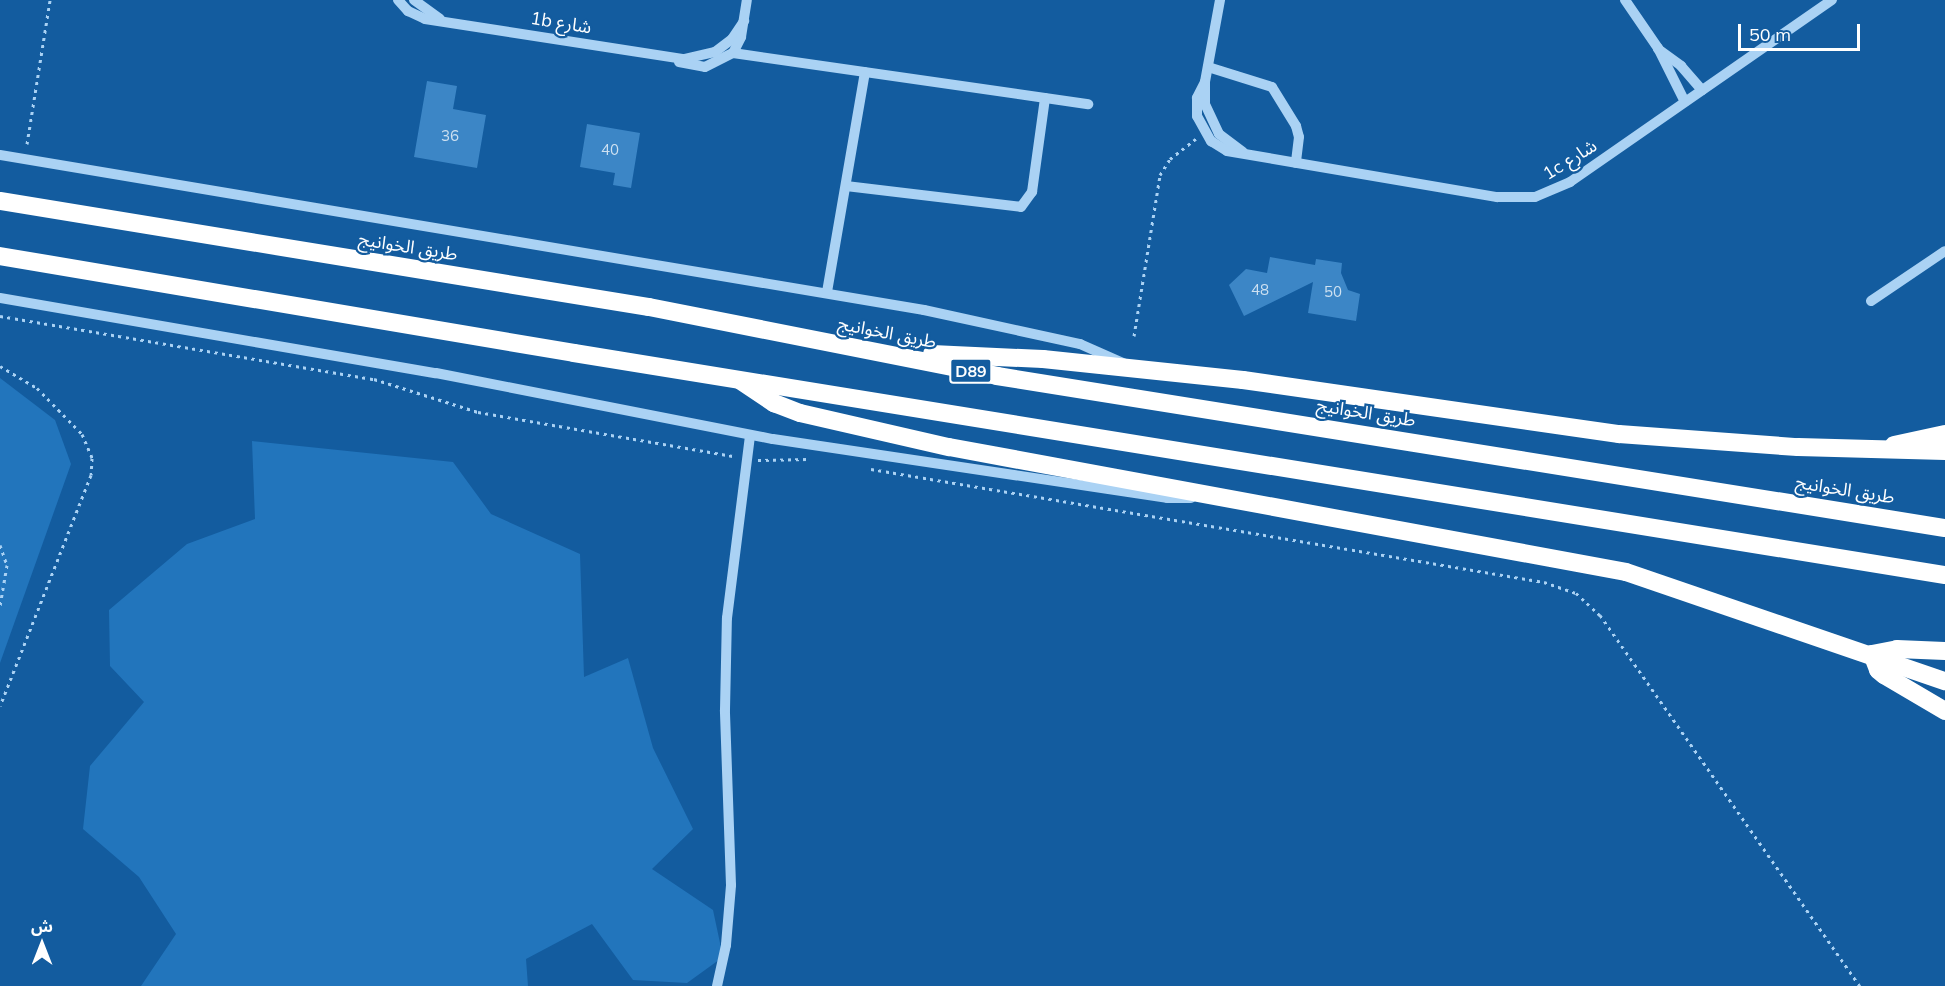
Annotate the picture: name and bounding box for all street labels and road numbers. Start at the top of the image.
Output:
street label: 1b شارع [529,8,593,38]
street label: 1c شارع [1539,135,1601,185]
street label: طريق الخوانيج [357,229,459,265]
street label: طريق الخوانيج [836,313,938,353]
road number: D89 [948,358,994,384]
street label: طريق الخوانيج [1315,395,1417,431]
street label: طريق الخوانيج [1794,472,1896,508]

